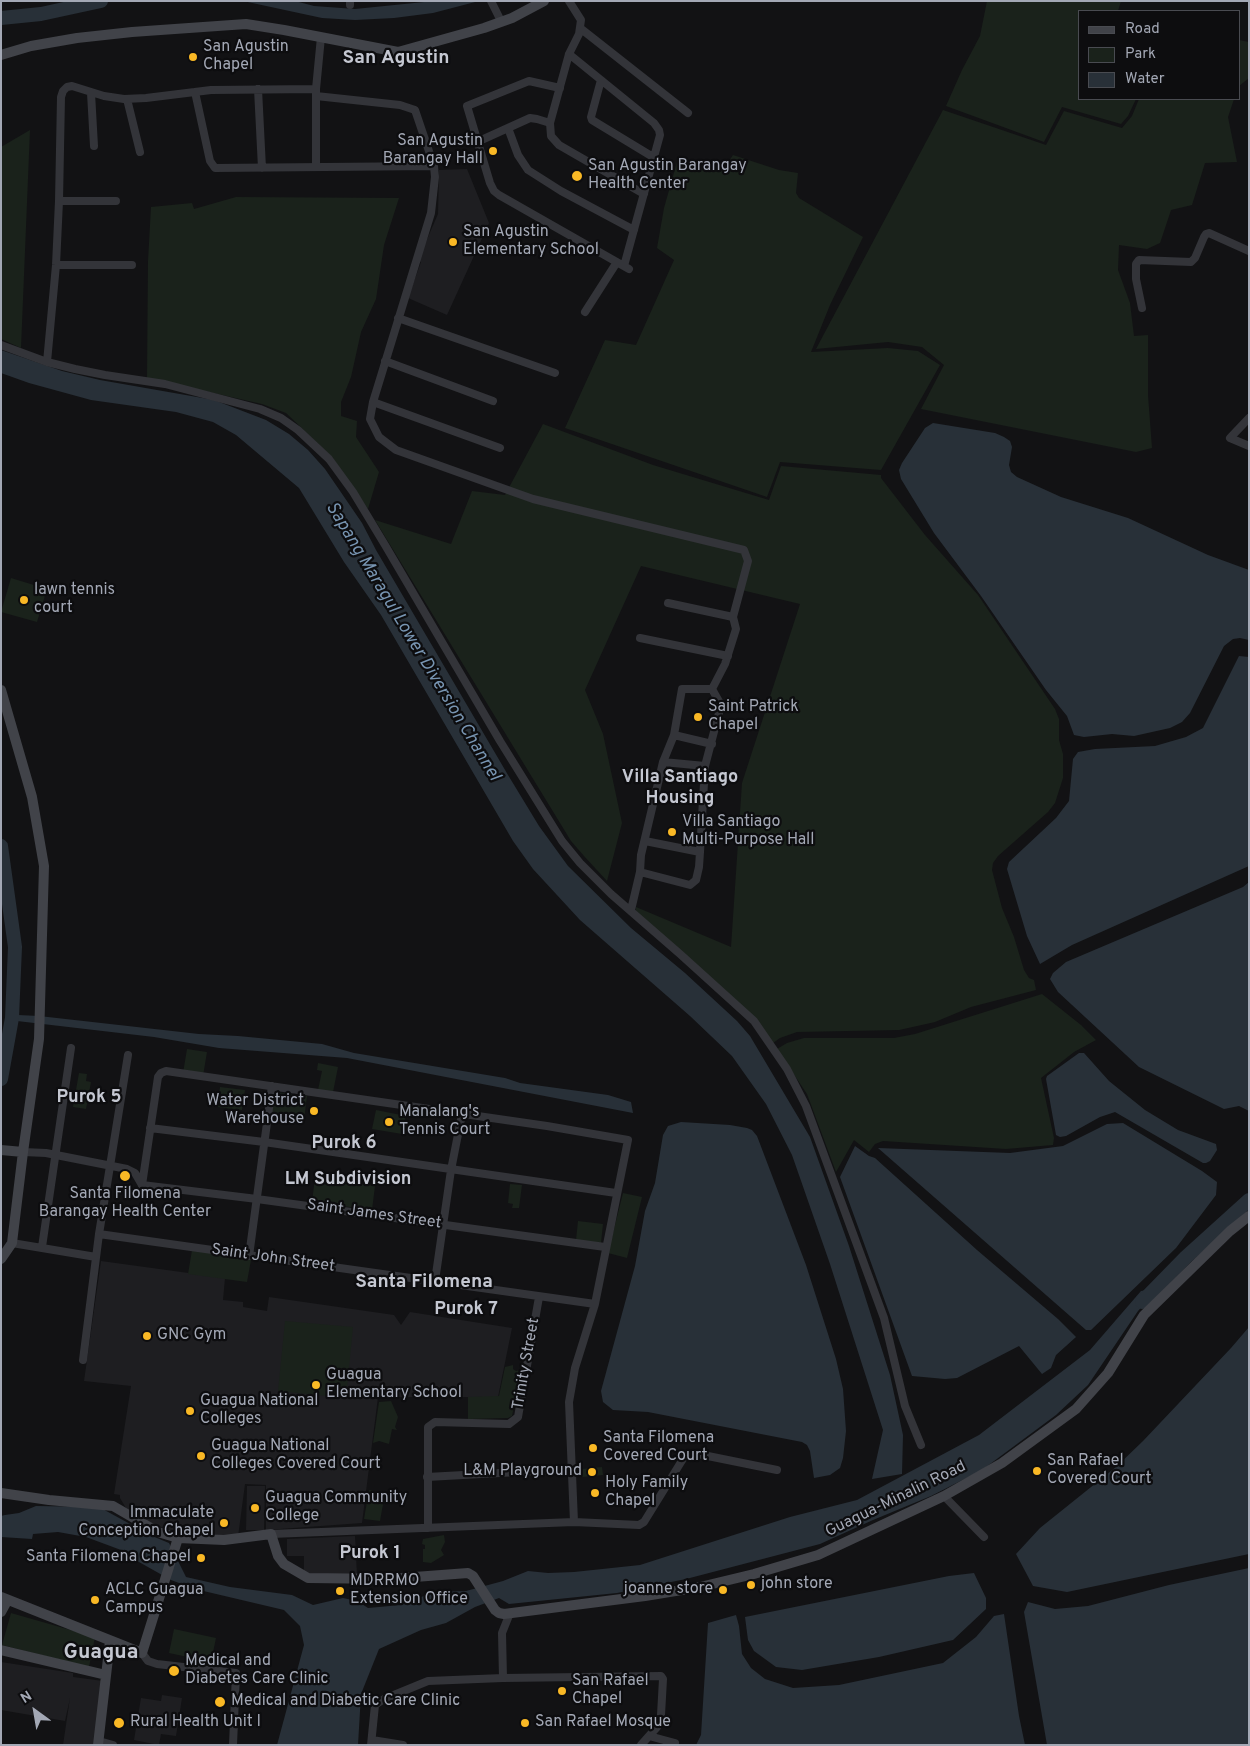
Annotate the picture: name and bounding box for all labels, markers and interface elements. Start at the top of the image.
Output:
legend [1078,10,1240,100]
text: Road [1125,20,1160,39]
place label: San Agustin Chapel [203,38,289,76]
text: Park [1125,45,1156,64]
district label: San Agustin [343,48,449,70]
marker: San Agustin Chapel [187,51,199,63]
text: Water [1125,70,1164,89]
place label: San Agustin Barangay Hall [383,132,483,170]
marker: San Agustin Barangay Hall [487,145,499,157]
place label: San Agustin Barangay Health Center [588,157,747,195]
marker: San Agustin Barangay Health Center [570,169,584,183]
place label: San Agustin Elementary School [463,223,599,261]
marker: San Agustin Elementary School [447,236,459,248]
water label: Sapang Maragul Lower Diversion Channel [320,498,504,786]
place label: lawn tennis court [34,581,115,619]
marker: lawn tennis court [18,594,30,606]
place label: Saint Patrick Chapel [708,698,799,736]
marker: Saint Patrick Chapel [692,711,704,723]
district label: Villa Santiago Housing [622,767,738,810]
place label: Villa Santiago Multi-Purpose Hall [682,813,814,851]
marker: Villa Santiago Multi-Purpose Hall [666,826,678,838]
district label: Purok 5 [57,1087,121,1109]
place label: Water District Warehouse [206,1092,304,1130]
place label: Manalang's Tennis Court [399,1103,490,1141]
marker: Water District Warehouse [308,1105,320,1117]
marker: Manalang's Tennis Court [383,1116,395,1128]
district label: Purok 6 [311,1133,377,1155]
marker: Santa Filomena Barangay Health Center [118,1169,132,1183]
district label: LM Subdivision [285,1169,411,1191]
place label: Santa Filomena Barangay Health Center [39,1185,211,1223]
street label: Saint James Street [306,1196,442,1234]
street label: Saint John Street [210,1241,336,1277]
district label: Santa Filomena [355,1272,493,1294]
district label: Purok 7 [434,1299,498,1321]
street label: Trinity Street [509,1316,545,1412]
place label: GNC Gym [157,1326,226,1346]
marker: GNC Gym [141,1330,153,1342]
place label: Guagua Elementary School [326,1366,462,1404]
marker: Guagua Elementary School [310,1379,322,1391]
place label: Guagua National Colleges [200,1392,318,1430]
marker: Guagua National Colleges [184,1405,196,1417]
place label: Santa Filomena Covered Court [603,1429,714,1467]
place label: Guagua National Colleges Covered Court [211,1437,381,1475]
marker: Santa Filomena Covered Court [587,1442,599,1454]
marker: Guagua National Colleges Covered Court [195,1450,207,1462]
place label: San Rafael Covered Court [1047,1452,1152,1490]
street label: Guagua-Minalin Road [823,1458,969,1542]
place label: L&M Playground [463,1462,582,1482]
marker: San Rafael Covered Court [1031,1465,1043,1477]
marker: L&M Playground [586,1466,598,1478]
place label: Holy Family Chapel [605,1474,688,1512]
marker: Holy Family Chapel [589,1487,601,1499]
place label: Guagua Community College [265,1489,407,1527]
marker: Guagua Community College [249,1502,261,1514]
place label: Immaculate Conception Chapel [78,1504,214,1542]
marker: Immaculate Conception Chapel [218,1517,230,1529]
district label: Purok 1 [339,1543,401,1565]
place label: Santa Filomena Chapel [26,1548,191,1568]
marker: Santa Filomena Chapel [195,1552,207,1564]
place label: MDRRMO Extension Office [350,1572,468,1610]
place label: john store [761,1575,832,1595]
marker: john store [745,1579,757,1591]
place label: joanne store [624,1580,713,1600]
place label: ACLC Guagua Campus [105,1581,203,1619]
marker: joanne store [717,1584,729,1596]
marker: MDRRMO Extension Office [334,1585,346,1597]
marker: ACLC Guagua Campus [89,1594,101,1606]
district label: Guagua [64,1641,138,1667]
place label: Medical and Diabetes Care Clinic [185,1652,329,1690]
marker: Medical and Diabetes Care Clinic [167,1664,181,1678]
place label: San Rafael Chapel [572,1672,649,1710]
marker: San Rafael Chapel [556,1685,568,1697]
north arrow [10,1686,60,1736]
text: N [18,1688,36,1708]
place label: Medical and Diabetic Care Clinic [231,1692,460,1712]
marker: Medical and Diabetic Care Clinic [213,1695,227,1709]
place label: Rural Health Unit I [130,1713,261,1733]
place label: San Rafael Mosque [535,1713,671,1733]
marker: Rural Health Unit I [112,1716,126,1730]
marker: San Rafael Mosque [519,1717,531,1729]

